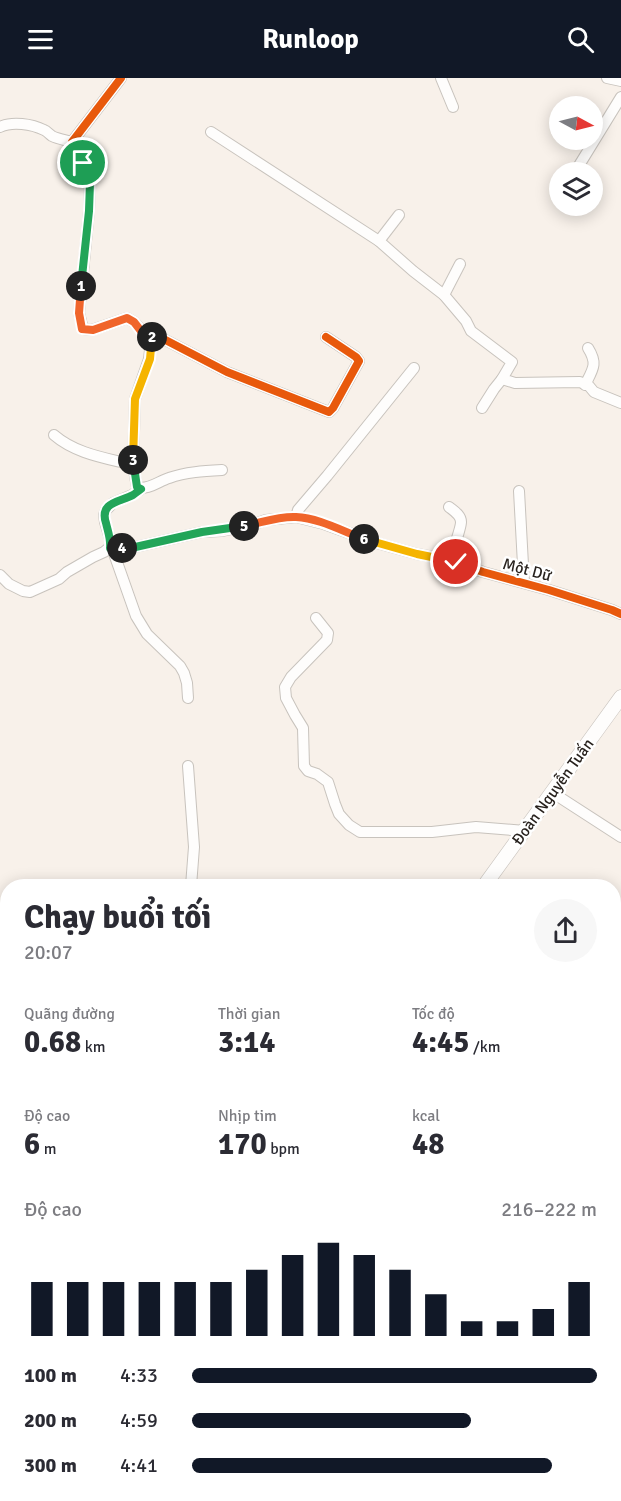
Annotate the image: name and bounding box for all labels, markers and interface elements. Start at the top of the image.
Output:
icon: menu [24,23,57,56]
text: Runloop [262,23,359,56]
icon: search [564,23,597,56]
north arrow [549,96,603,150]
map controls [549,96,603,216]
pin [57,137,108,188]
icon: arrive [66,146,99,179]
button: layers [549,162,603,216]
pin: 1 [66,271,96,301]
text: 1 [77,276,85,296]
pin: 2 [137,322,167,352]
text: 2 [148,327,156,347]
pin: 3 [118,445,148,475]
text: 3 [129,450,137,470]
pin: 5 [229,511,259,541]
text: 5 [240,516,248,536]
pin: 6 [349,524,379,554]
text: 6 [360,529,368,549]
pin: 4 [107,533,137,563]
pin [430,536,481,587]
text: 4 [118,538,126,558]
icon: check [439,545,472,578]
street label: Một Dữ [500,554,554,586]
street label: Đoàn Nguyễn Tuấn [508,735,598,849]
text: Chạy buổi tối [24,897,211,938]
button: share [534,899,597,962]
text: 20:07 [24,940,73,965]
text: Quãng đường [24,1004,115,1024]
text: Thời gian [218,1004,281,1024]
text: Tốc độ [412,1004,455,1024]
text: 0.68 [24,1024,81,1061]
text: 3:14 [218,1024,275,1061]
text: 4:45 [412,1024,469,1061]
text: km [81,1037,106,1057]
text: /km [469,1037,501,1057]
text: Độ cao [24,1106,70,1126]
text: Nhịp tim [218,1106,277,1126]
text: kcal [412,1106,440,1126]
text: 6 [24,1126,40,1163]
text: 170 [218,1126,267,1163]
text: 48 [412,1126,444,1163]
text: m [40,1139,56,1159]
text: bpm [267,1139,300,1159]
text: Độ cao [24,1197,82,1222]
text: 216–222 m [501,1197,597,1222]
text: 100 m [24,1363,77,1388]
text: 4:33 [120,1363,158,1388]
text: 200 m [24,1408,77,1433]
text: 4:59 [120,1408,158,1433]
text: 300 m [24,1453,77,1478]
text: 4:41 [120,1453,158,1478]

